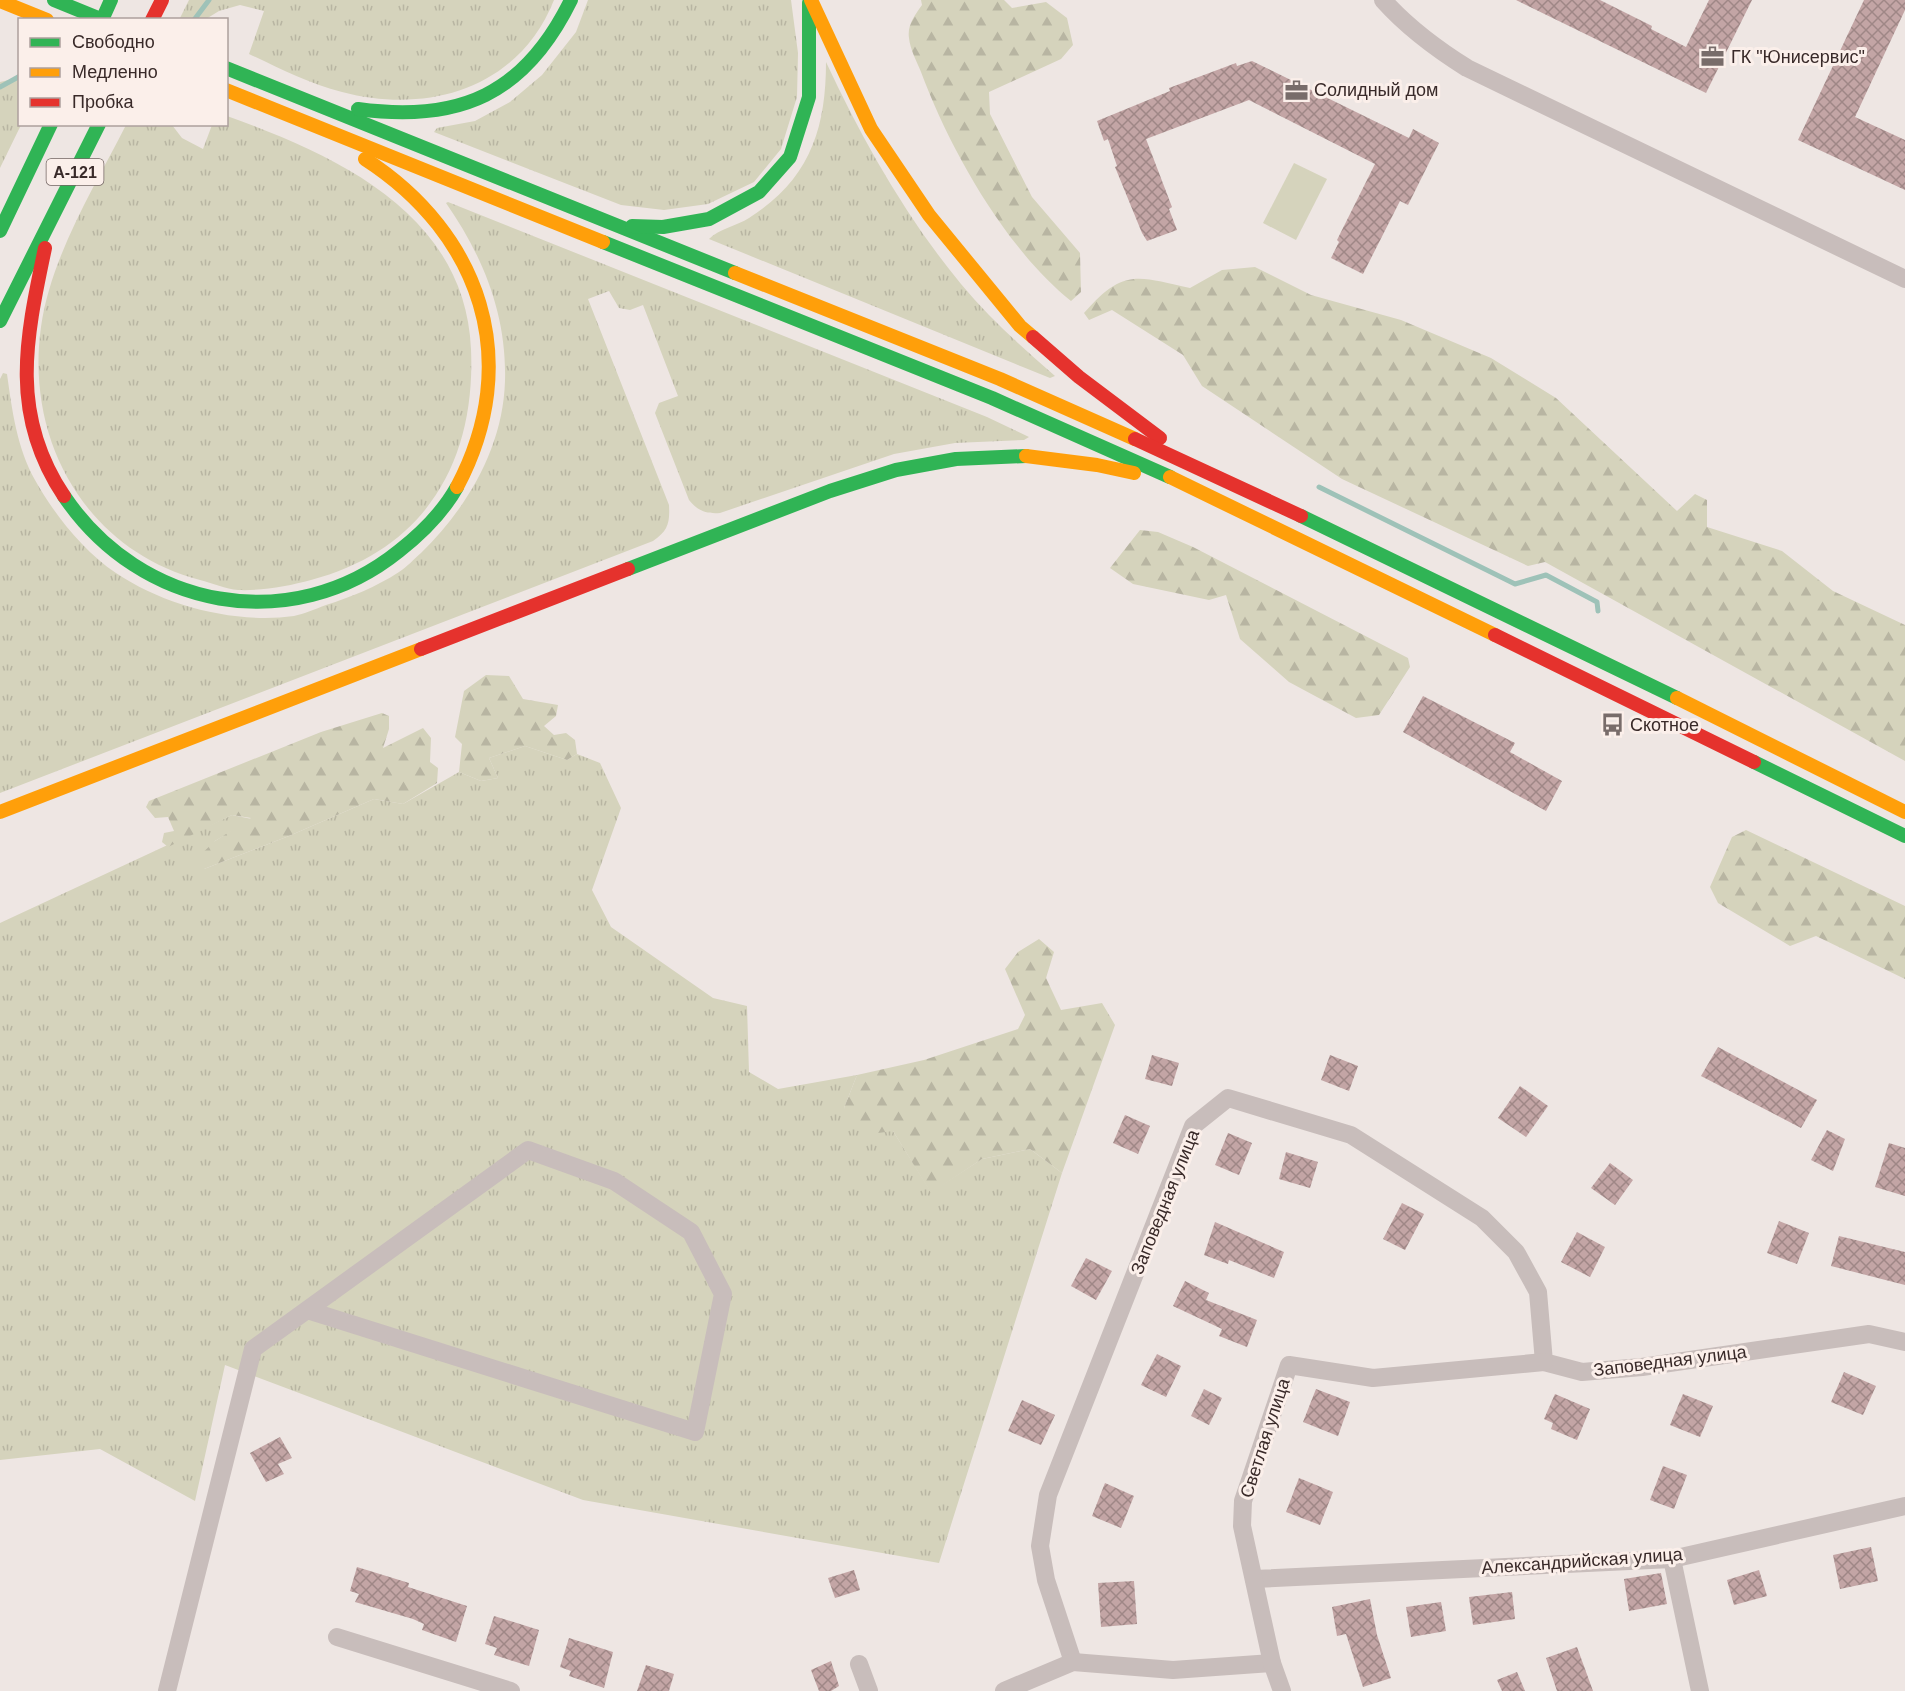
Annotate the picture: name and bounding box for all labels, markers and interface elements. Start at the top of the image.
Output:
legend [18,18,228,126]
text: Свободно [72,32,155,52]
office icon: ГК "Юнисервис" [1700,44,1726,70]
place label: ГК "Юнисервис" [1731,47,1865,67]
text: Медленно [72,62,158,82]
office icon: Солидный дом [1283,77,1309,103]
place label: Солидный дом [1314,80,1439,100]
text: Пробка [72,92,135,112]
road number: А-121 [46,159,104,185]
bus stop icon: Скотное [1599,712,1625,738]
place label: Скотное [1630,715,1699,735]
street label: Заповедная улица [1127,1126,1204,1277]
street label: Заповедная улица [1592,1342,1749,1380]
street label: Светлая улица [1236,1375,1294,1500]
street label: Александрийская улица [1481,1544,1684,1578]

